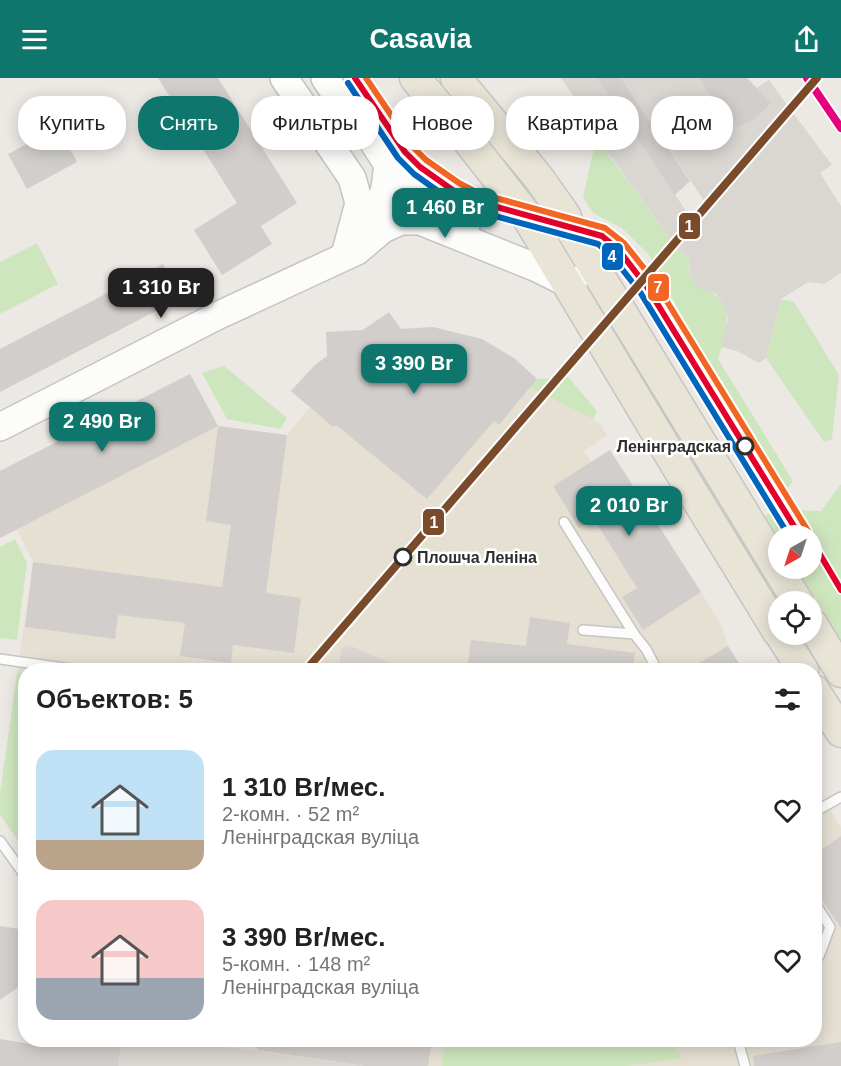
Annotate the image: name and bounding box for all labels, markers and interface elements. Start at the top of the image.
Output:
icon: menu [18,23,51,56]
icon: share [790,23,823,56]
text: Casavia [369,24,472,54]
chip: Купить [18,96,126,150]
chip: Снять [138,96,239,150]
chip: Фильтры [251,96,379,150]
chip: Новое [391,96,494,150]
chip: Квартира [506,96,639,150]
chip: Дом [651,96,733,150]
pin: 1 460 Br [383,188,507,239]
text: 1 460 Br [406,196,484,218]
line badge: 1 [678,212,701,240]
text: 1 [685,218,694,235]
line badge: 4 [601,242,624,271]
text: 4 [608,248,617,265]
pin: 1 310 Br [99,268,223,319]
line badge: 7 [647,273,670,302]
text: 1 310 Br [122,276,200,298]
text: 7 [654,279,663,296]
pin: 3 390 Br [352,344,476,395]
text: 3 390 Br [375,352,453,374]
pin: 2 490 Br [40,402,164,453]
text: 2 490 Br [63,410,141,432]
marker: Ленінградская [736,437,754,455]
place label: Ленінградская [617,438,731,455]
pin: 2 010 Br [567,486,691,537]
text: 2 010 Br [590,494,668,516]
line badge: 1 [422,508,445,536]
text: 1 [430,514,439,531]
north arrow [768,525,822,579]
map controls [768,525,822,645]
marker: Плошча Леніна [394,548,412,566]
place label: Плошча Леніна [417,549,537,566]
button: locate [768,591,822,645]
icon: filters [771,683,804,716]
text: Объектов: 5 [36,684,193,714]
text: 1 310 Br/мес. [222,772,385,802]
icon: home [84,774,156,846]
icon: heart [771,794,804,827]
text: 2-комн. · 52 m² [222,803,359,825]
text: Ленінградская вуліца [222,826,419,848]
text: 3 390 Br/мес. [222,922,385,952]
icon: home [84,924,156,996]
icon: heart [771,944,804,977]
text: 5-комн. · 148 m² [222,953,370,975]
text: Ленінградская вуліца [222,976,419,998]

